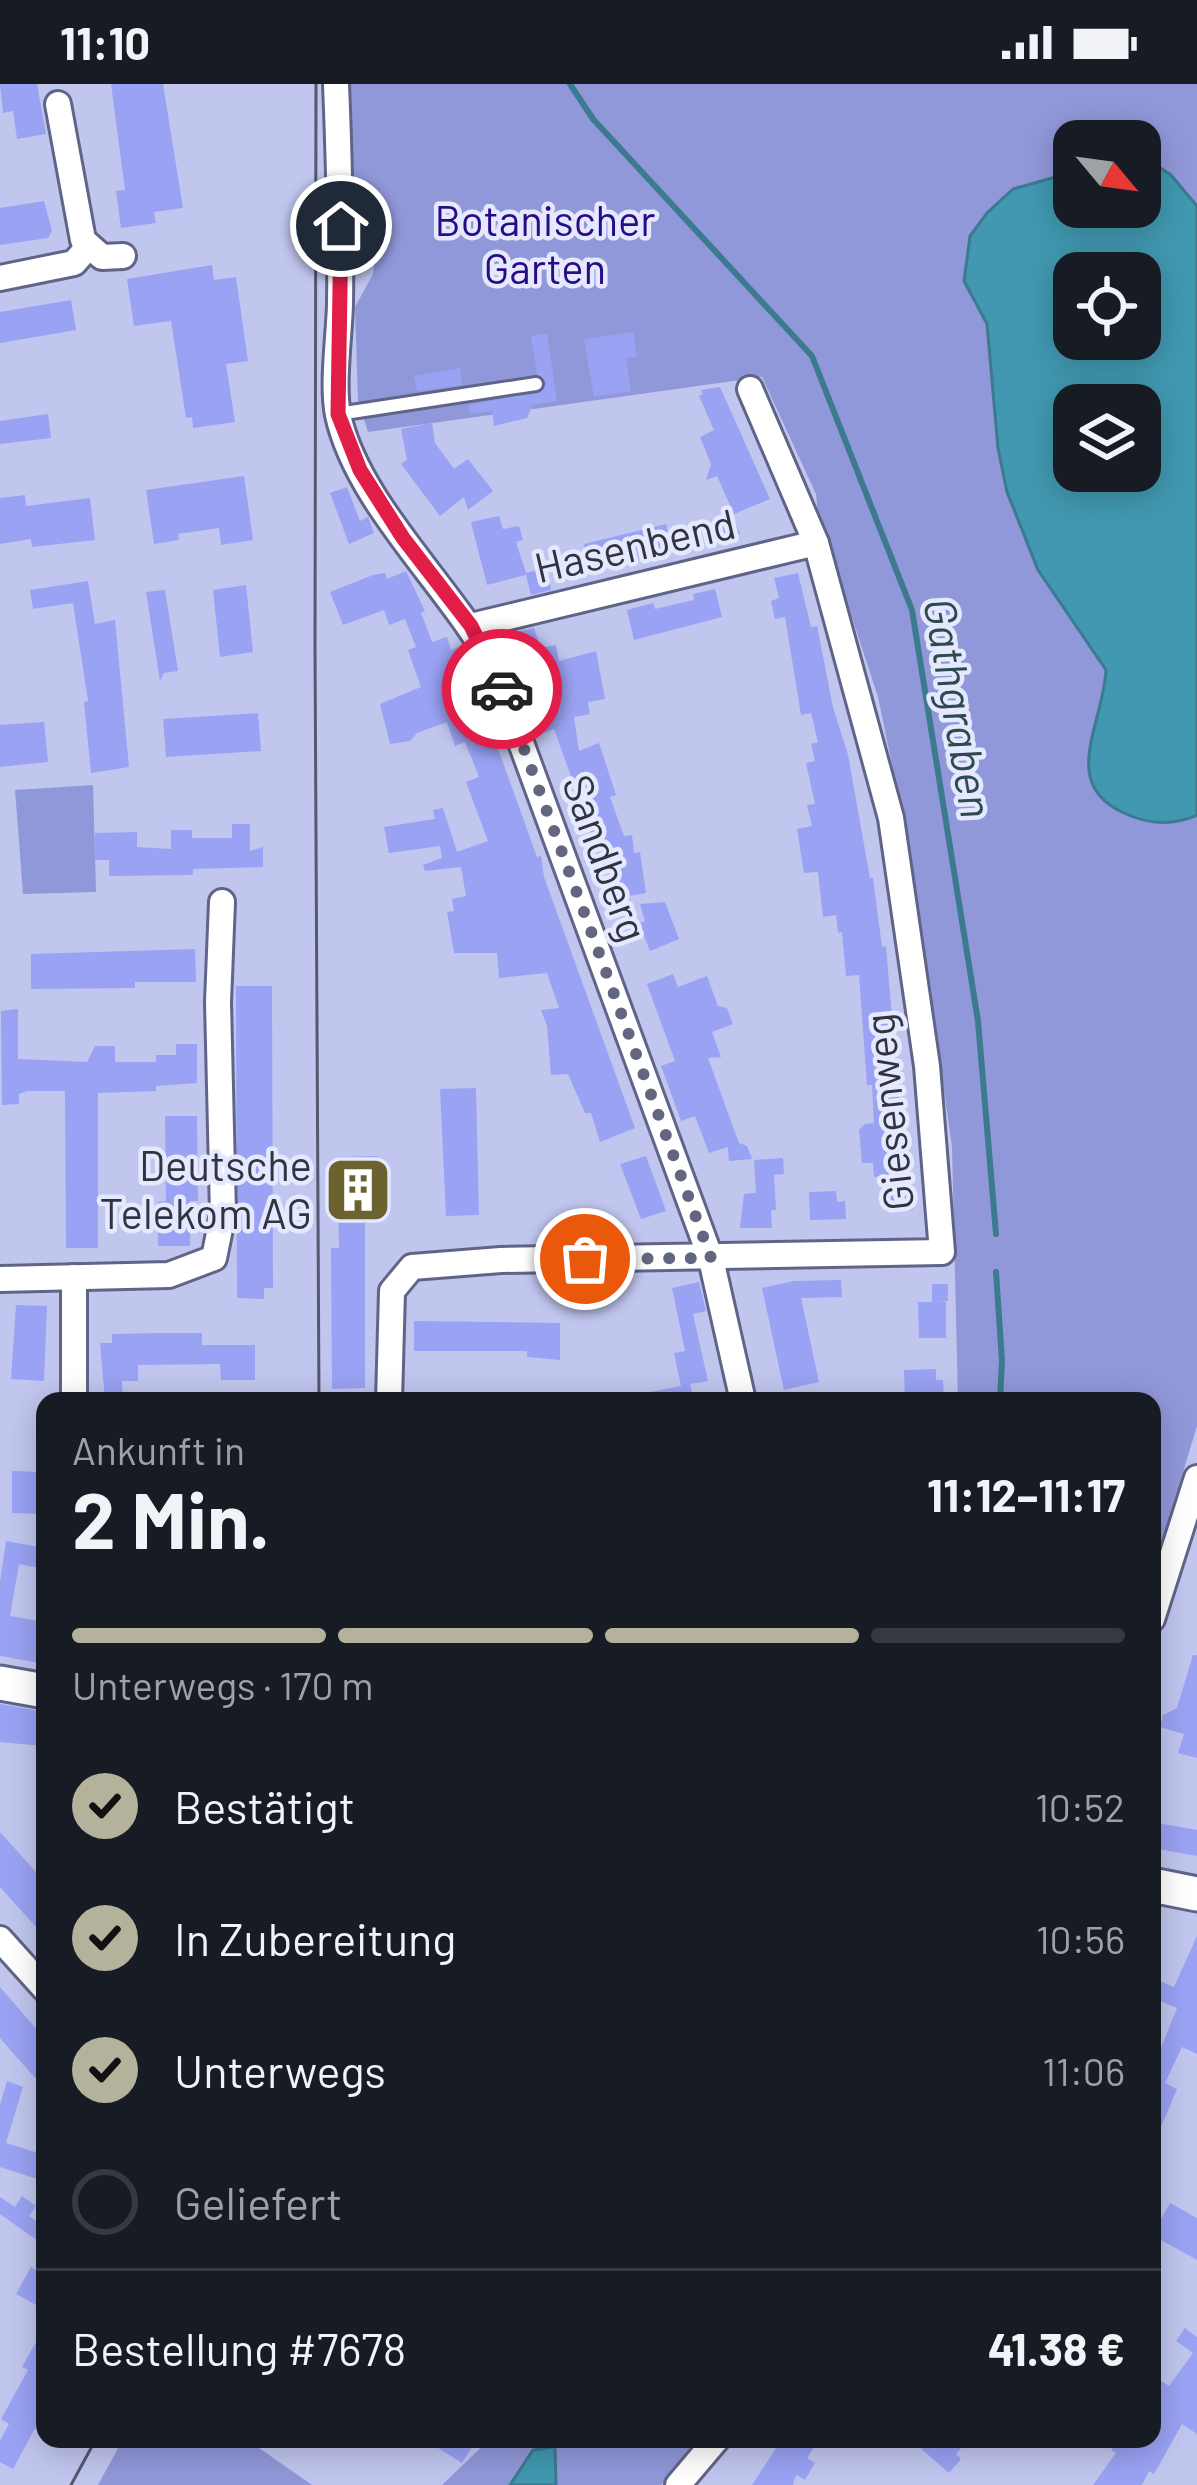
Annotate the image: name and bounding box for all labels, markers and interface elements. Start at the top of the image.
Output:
text: 11:10 [60,15,150,69]
north arrow [1053,120,1161,228]
map controls [1053,120,1161,492]
pin [290,175,392,277]
icon: home [308,193,374,259]
park label: Botanischer Garten [434,194,656,292]
button: locate [1053,252,1161,360]
button: layers [1053,384,1161,492]
street label: Hasenbend [529,497,740,591]
water label: Gathgraben [914,593,1006,822]
courier [442,629,562,749]
icon: car [469,656,535,722]
street label: Sandberg [553,767,660,948]
street label: Giesenweg [852,1011,923,1213]
place label: Deutsche Telekom AG [100,1139,312,1237]
building icon: Deutsche Telekom AG [323,1155,393,1225]
pin [534,1208,636,1310]
icon: bag [552,1226,618,1292]
text: Ankunft in [72,1426,245,1473]
text: 11:12–11:17 [927,1467,1125,1521]
text: 2 Min. [72,1471,270,1565]
text: Unterwegs · 170 m [72,1661,374,1708]
icon: check [72,1773,138,1839]
text: Bestätigt [174,1779,355,1833]
text: 10:52 [1035,1783,1125,1830]
icon: check [72,1905,138,1971]
text: In Zubereitung [174,1911,456,1965]
text: 10:56 [1036,1915,1125,1962]
icon: check [72,2037,138,2103]
text: Unterwegs [174,2043,386,2097]
text: 11:06 [1042,2047,1125,2094]
text: Geliefert [174,2175,342,2229]
text: Bestellung #7678 [72,2321,406,2375]
text: 41.38 € [988,2321,1125,2375]

